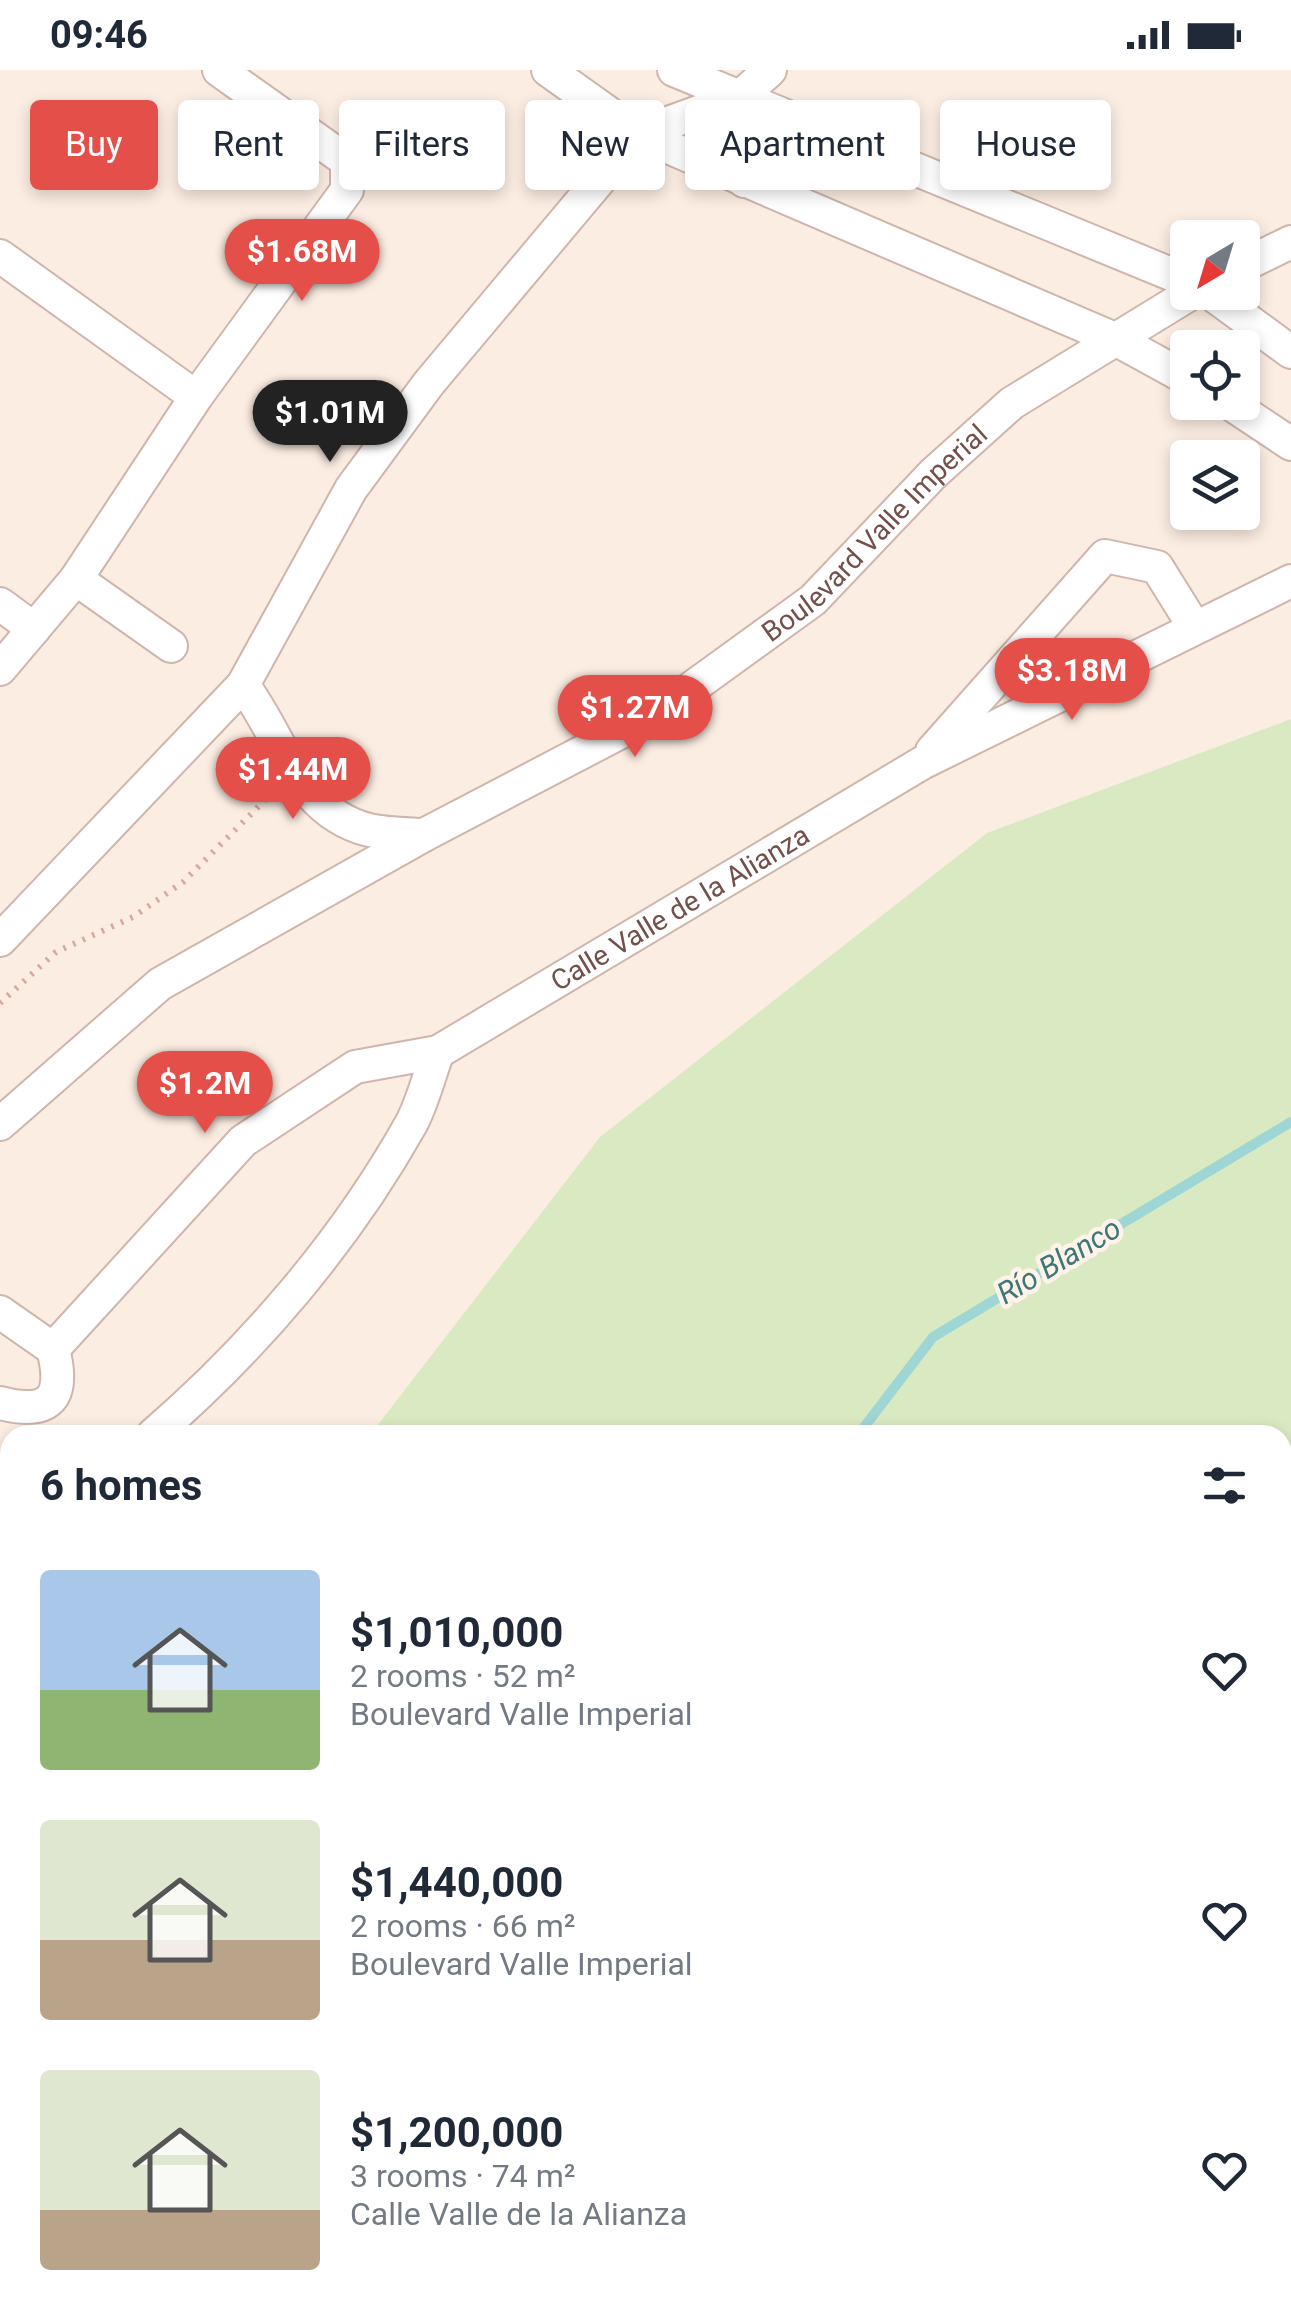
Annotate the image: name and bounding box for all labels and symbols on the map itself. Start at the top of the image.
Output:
pin: $1.68M [221,219,383,304]
north arrow [1170,220,1260,310]
pin: $1.01M [249,380,411,465]
street label: Boulevard Valle Imperial [756,418,994,649]
pin: $3.18M [991,638,1153,723]
pin: $1.27M [554,675,716,760]
pin: $1.44M [212,737,374,822]
street label: Calle Valle de la Alianza [545,818,815,998]
pin: $1.2M [135,1051,275,1136]
water label: Río Blanco [991,1210,1127,1311]

